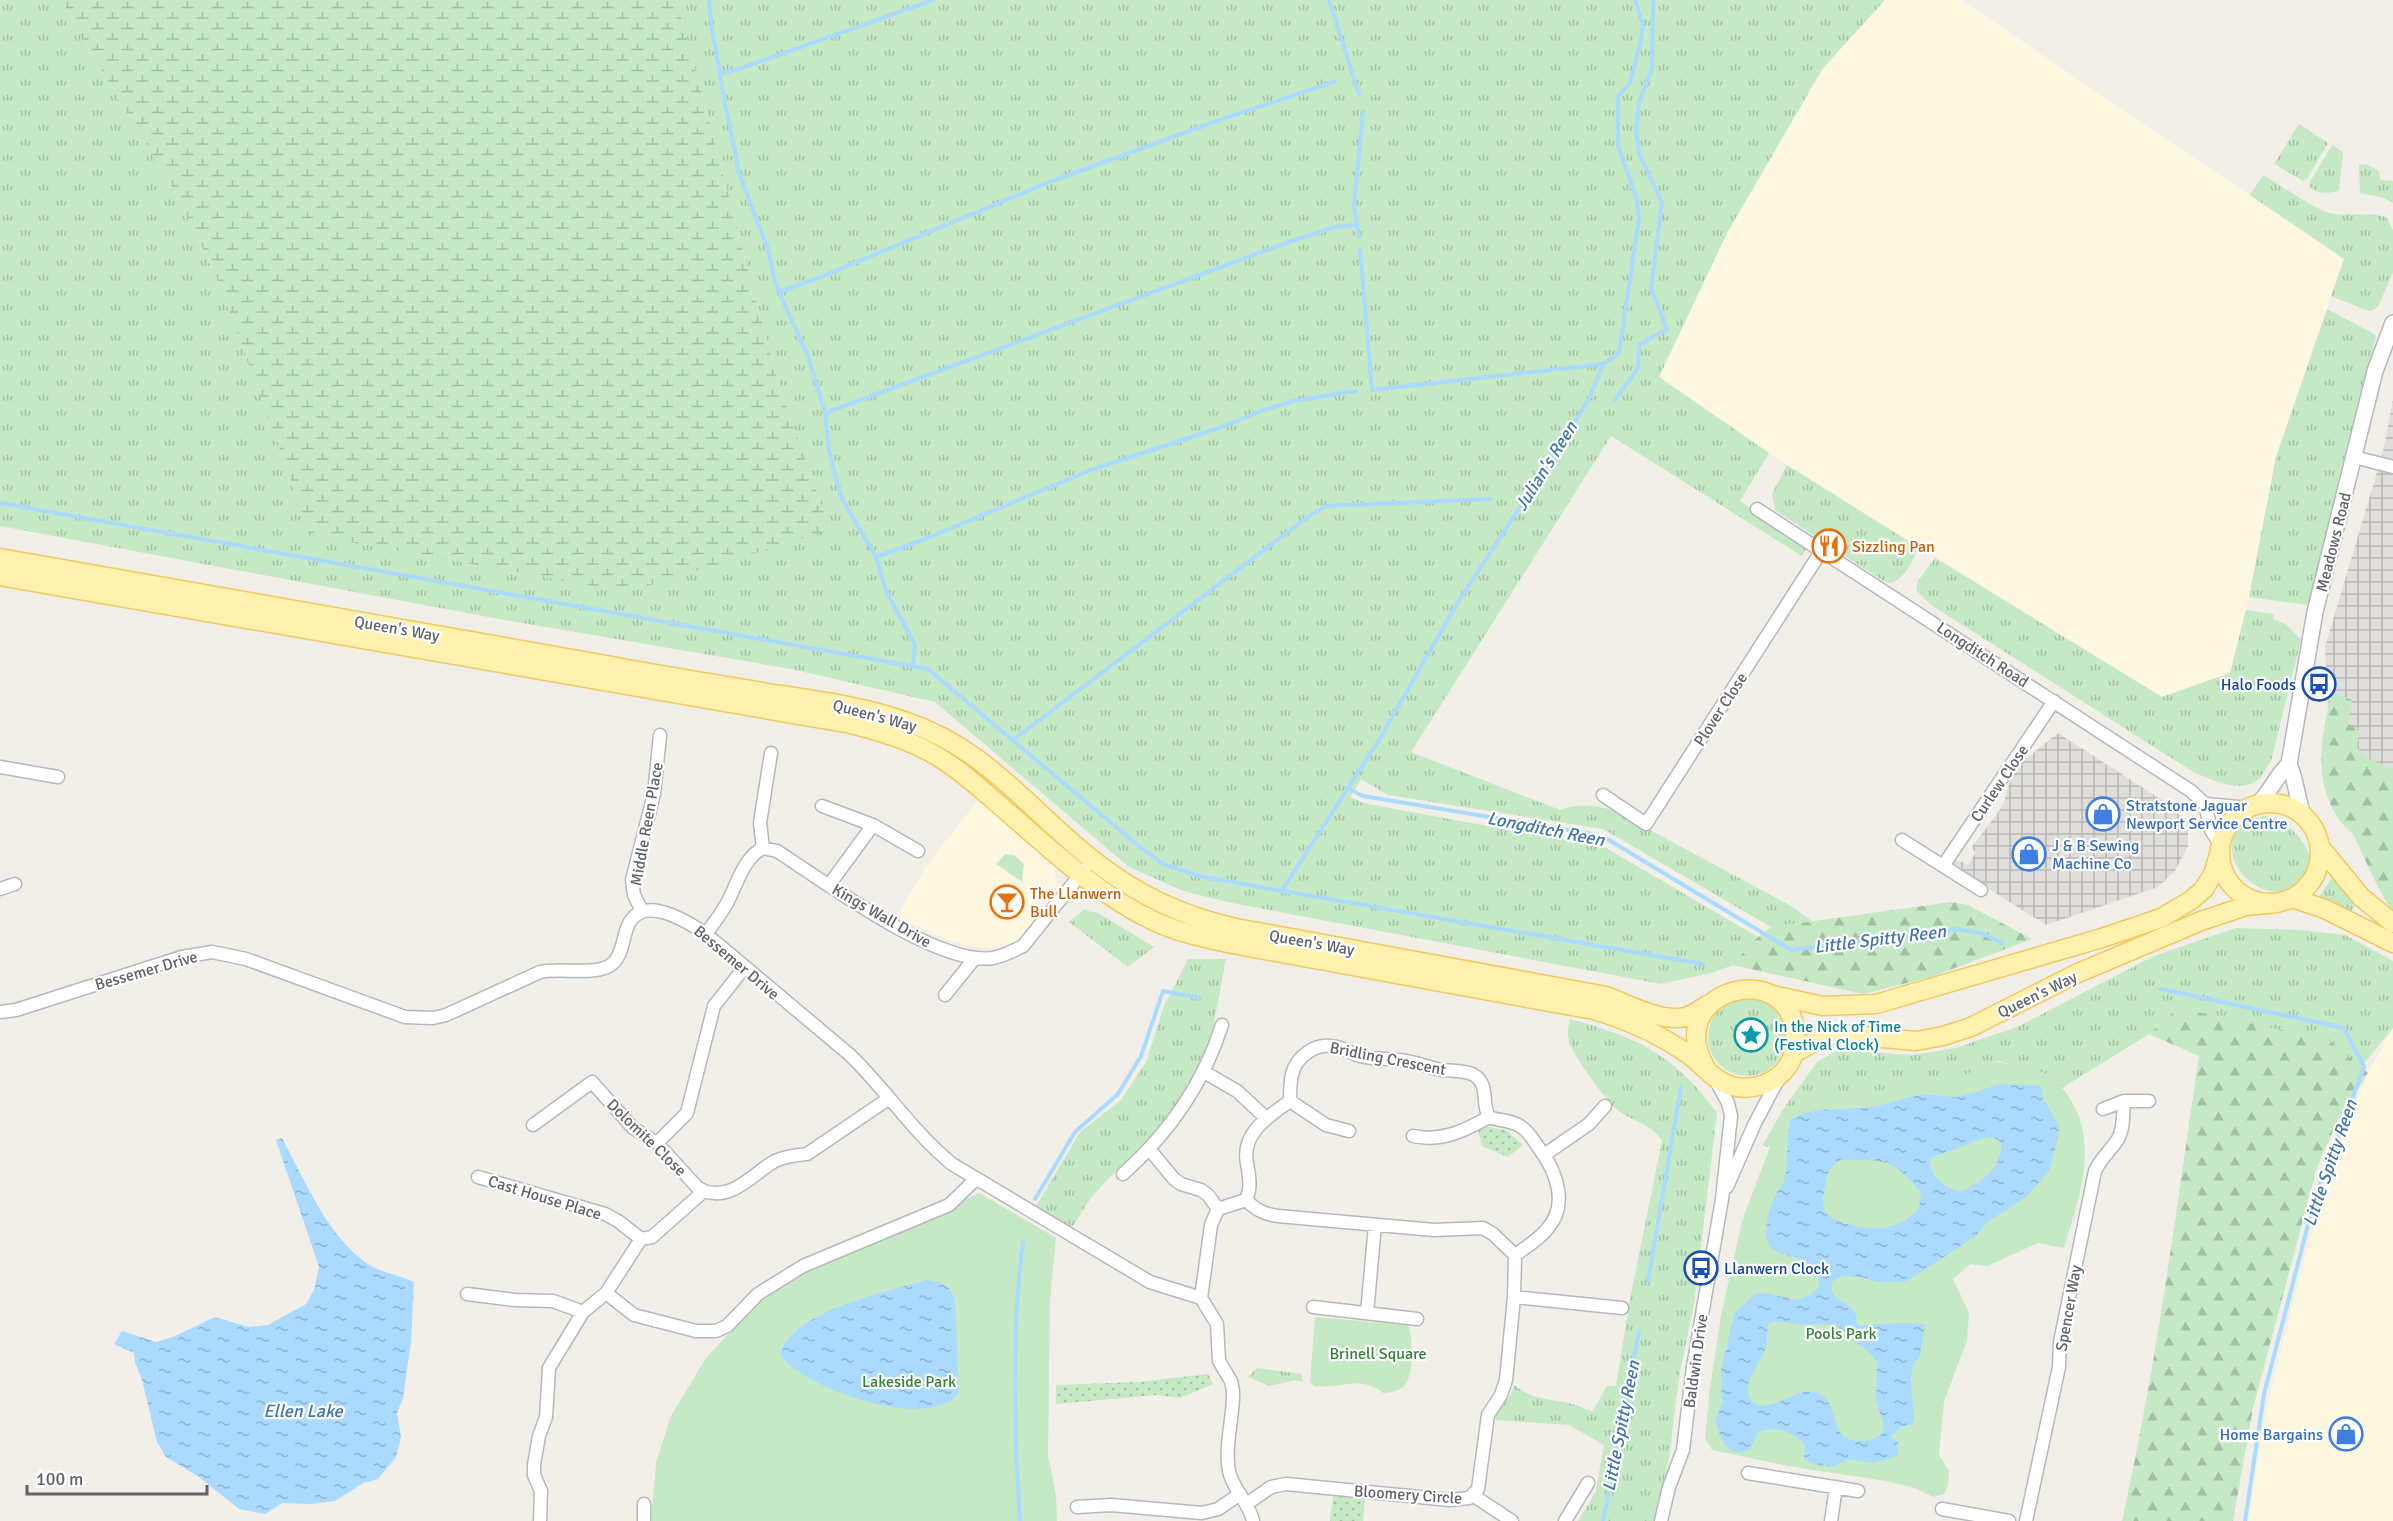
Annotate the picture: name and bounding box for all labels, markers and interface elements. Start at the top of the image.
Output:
water label: Julian's Reen [1510,416,1583,515]
street label: Meadows Road [2312,490,2356,594]
restaurant icon: Sizzling Pan [1811,528,1847,564]
place label: Sizzling Pan [1852,537,1935,557]
street label: Queen's Way [353,612,441,646]
street label: Longditch Road [1933,618,2032,692]
bus stop icon: Halo Foods [2301,666,2337,702]
street label: Plover Close [1690,669,1752,750]
place label: Halo Foods [2221,675,2296,695]
street label: Queen's Way [831,695,919,737]
street label: Curlew Close [1967,741,2033,826]
street label: Middle Reen Place [626,761,668,888]
shop icon: Stratstone Jaguar Newport Service Centre [2085,796,2121,832]
place label: Stratstone Jaguar Newport Service Centre [2126,796,2288,834]
water label: Longditch Reen [1486,807,1607,851]
shop icon: J & B Sewing Machine Co [2011,836,2047,872]
place label: J & B Sewing Machine Co [2052,836,2139,874]
street label: Kings Wall Drive [828,879,935,952]
bar icon: The Llanwern Bull [989,884,1025,920]
place label: The Llanwern Bull [1030,884,1122,922]
water label: Little Spitty Reen [1813,920,1948,958]
street label: Bessemer Drive [689,921,783,1004]
street label: Queen's Way [1268,926,1356,960]
street label: Bessemer Drive [93,947,200,995]
street label: Queen's Way [1994,967,2081,1023]
place icon: In the Nick of Time (Festival Clock) [1733,1017,1769,1053]
place label: In the Nick of Time (Festival Clock) [1774,1017,1901,1055]
street label: Bridling Crescent [1328,1038,1448,1080]
street label: Dolomite Close [602,1095,690,1181]
water label: Little Spitty Reen [2298,1096,2362,1229]
street label: Cast House Place [486,1171,604,1225]
bus stop icon: Llanwern Clock [1683,1250,1719,1286]
place label: Llanwern Clock [1724,1259,1829,1279]
street label: Spencer Way [2052,1263,2087,1353]
street label: Baldwin Drive [1679,1313,1713,1410]
park label: Pools Park [1805,1324,1877,1344]
park label: Brinell Square [1329,1344,1427,1364]
water label: Little Spitty Reen [1598,1358,1645,1493]
park label: Lakeside Park [862,1372,956,1392]
water label: Ellen Lake [263,1400,344,1422]
shop icon: Home Bargains [2328,1416,2364,1452]
place label: Home Bargains [2219,1425,2323,1445]
scale bar [27,1458,207,1496]
text: 100 m [36,1468,83,1490]
street label: Bloomery Circle [1353,1481,1463,1509]

